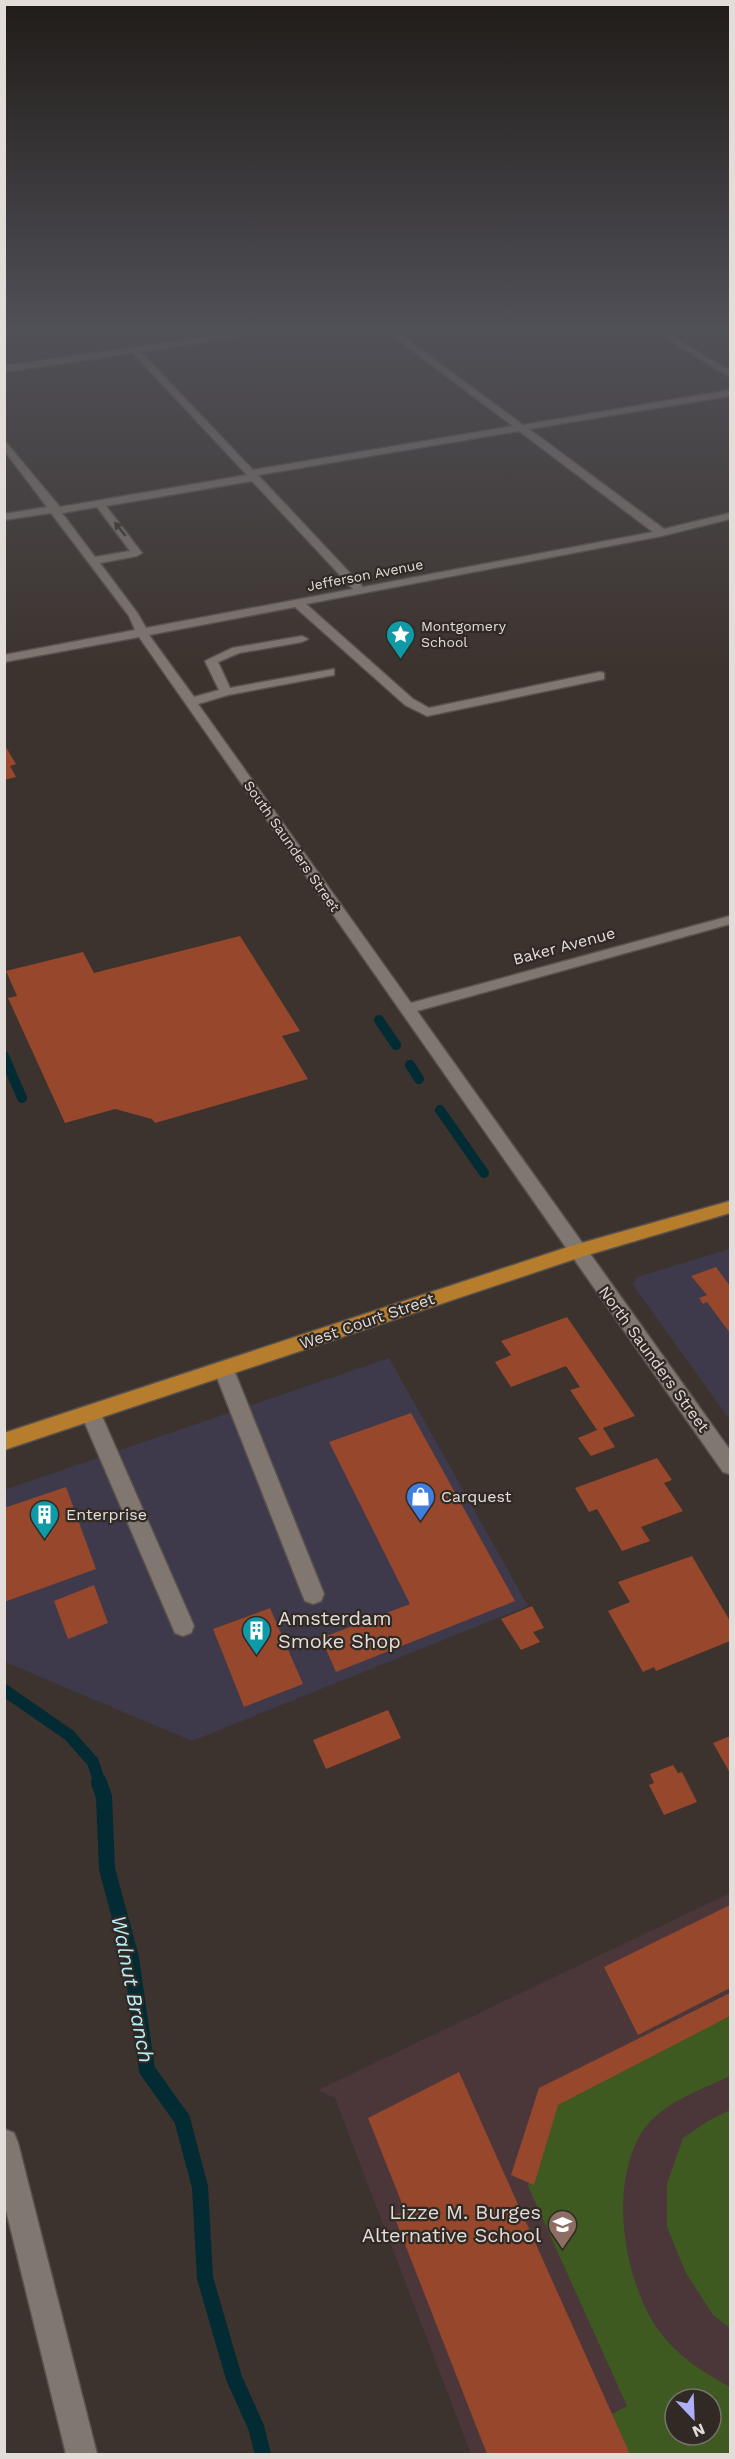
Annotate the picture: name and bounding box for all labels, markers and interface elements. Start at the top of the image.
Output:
one-way arrow [114,522,126,537]
street label: Jefferson Avenue [305,556,425,594]
place icon: Montgomery School [384,618,416,660]
place label: Montgomery School [421,618,507,650]
street label: South Saunders Street [241,778,343,915]
street label: Baker Avenue [511,923,617,969]
street label: North Saunders Street [595,1282,714,1436]
street label: West Court Street [297,1289,437,1353]
shop icon: Carquest [404,1480,436,1522]
place label: Carquest [441,1487,512,1506]
building icon: Enterprise [29,1498,61,1540]
place label: Enterprise [66,1505,147,1524]
place label: Amsterdam Smoke Shop [278,1606,401,1653]
building icon: Amsterdam Smoke Shop [241,1614,273,1656]
water label: Walnut Branch [106,1913,160,2065]
place label: Lizze M. Burges Alternative School [362,2200,541,2247]
school or university icon: Lizze M. Burges Alternative School [546,2208,578,2250]
north arrow [663,2387,723,2447]
text: N [689,2419,708,2441]

